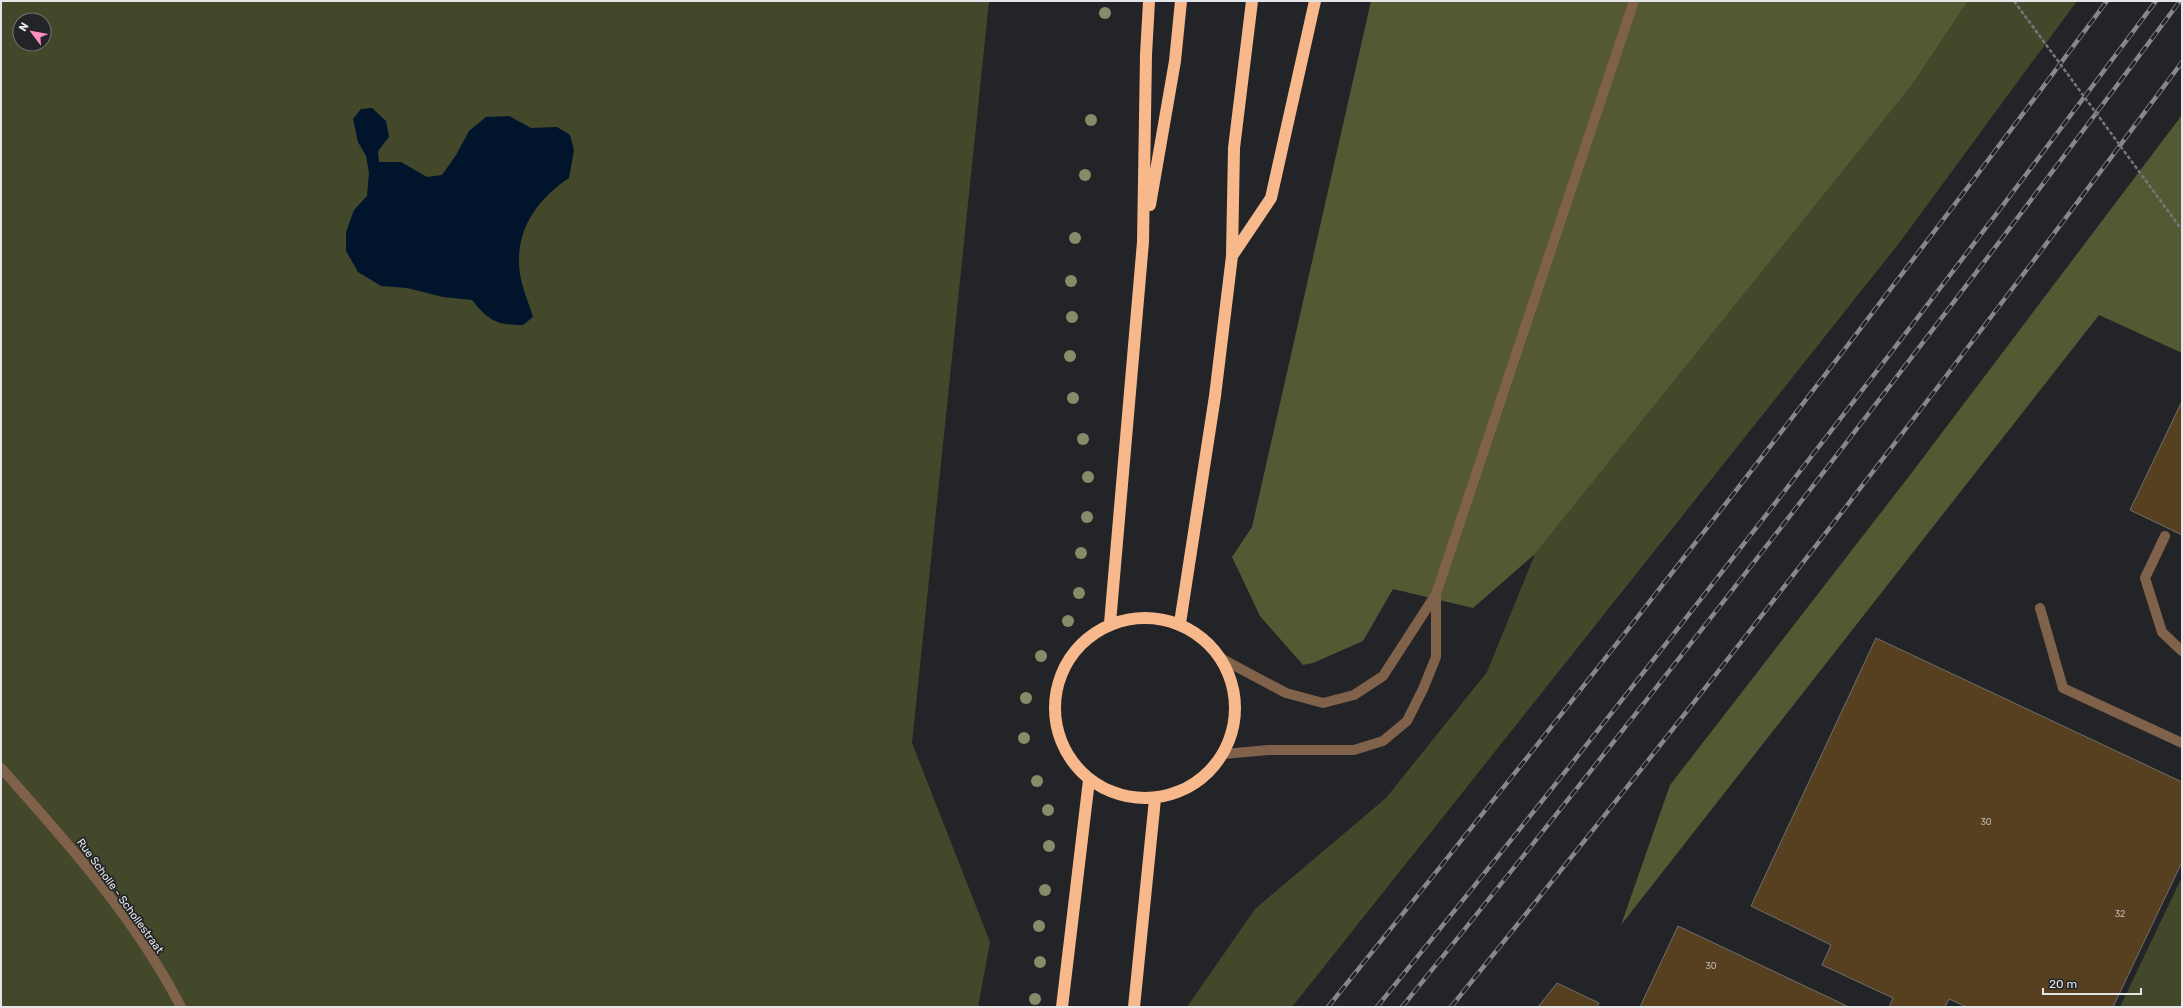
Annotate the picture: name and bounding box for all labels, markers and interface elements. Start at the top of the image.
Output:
north arrow [12,12,52,52]
text: N [16,20,32,34]
house number: 30 [1980,817,1992,827]
street label: Rue Scholle - Schollestraat [74,836,166,956]
house number: 32 [2115,909,2125,919]
house number: 30 [1705,961,1717,971]
scale bar [2043,970,2141,996]
text: 20 m [2049,977,2077,991]

